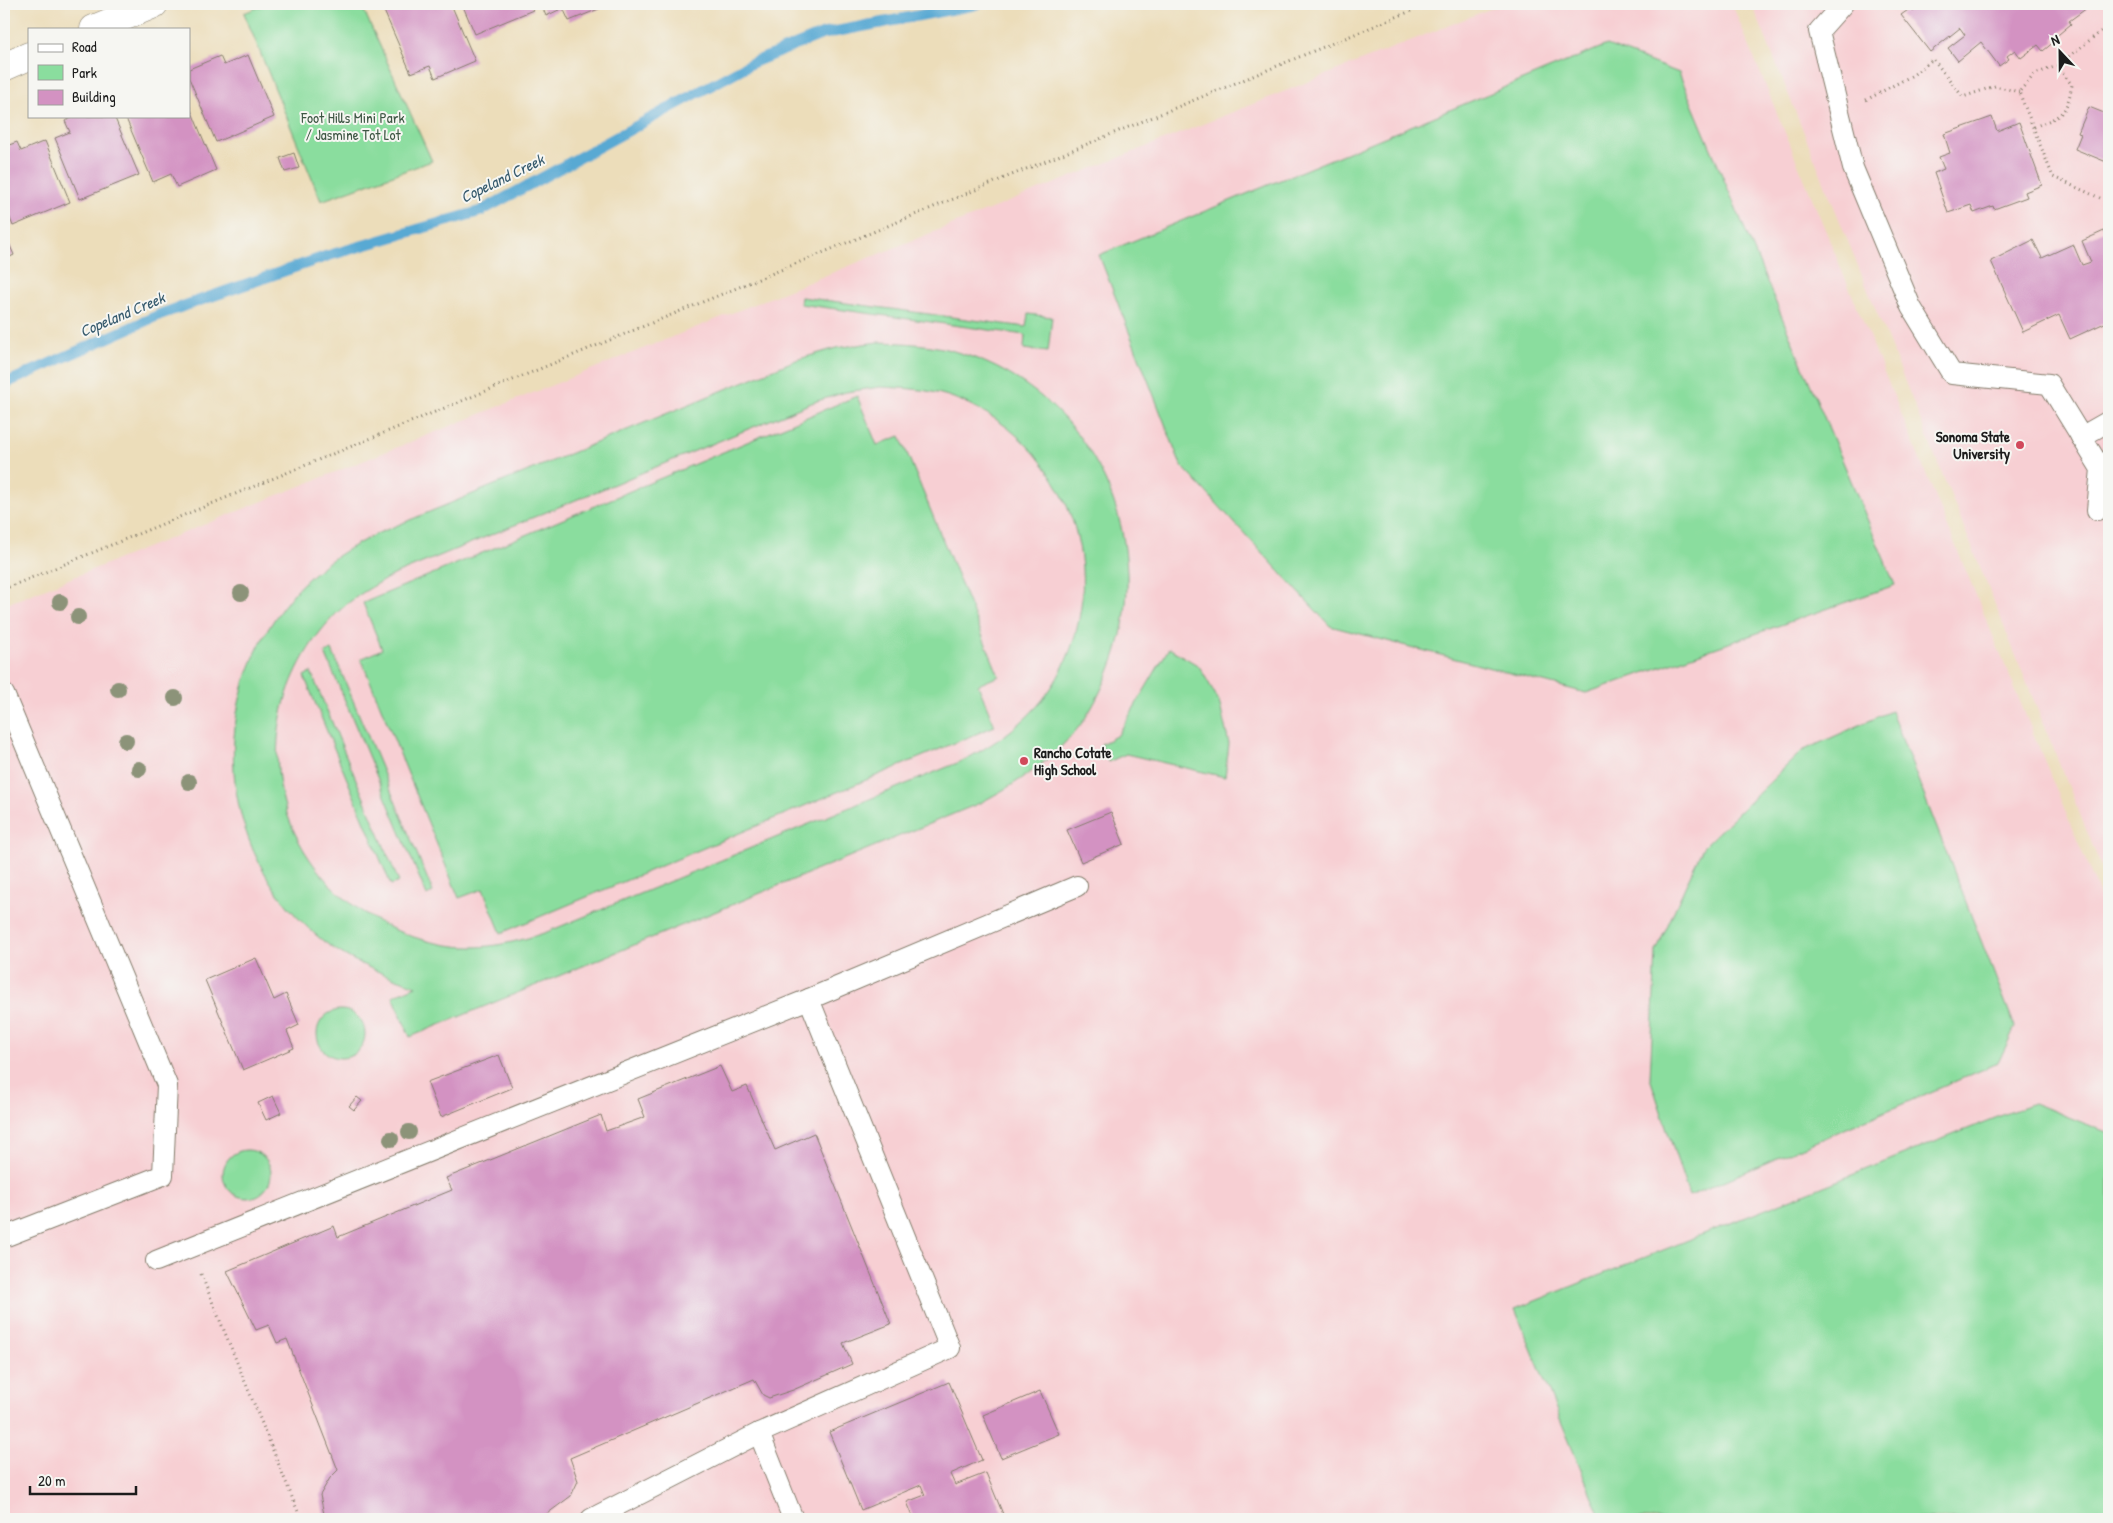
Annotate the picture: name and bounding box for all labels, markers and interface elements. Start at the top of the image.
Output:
legend [28,28,190,118]
north arrow [2036,28,2086,78]
text: N [2048,29,2062,50]
text: Road [72,36,97,57]
text: Park [72,62,97,83]
text: Building [72,86,116,107]
park label: Foot Hills Mini Park / Jasmine Tot Lot [300,107,405,145]
water label: Copeland Creek [457,148,549,208]
water label: Copeland Creek [76,286,169,342]
place label: Sonoma State University [1936,426,2011,465]
marker: Sonoma State University [2014,439,2026,451]
place label: Rancho Cotate High School [1034,742,1112,781]
marker: Rancho Cotate High School [1018,755,1030,767]
scale bar [30,1463,136,1495]
text: 20 m [38,1470,65,1491]

